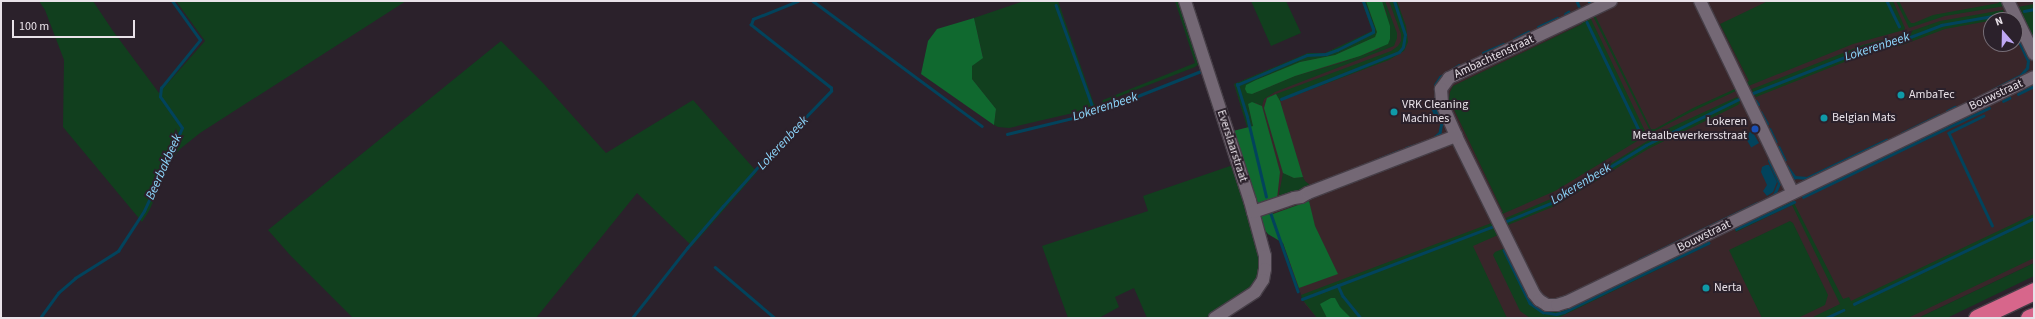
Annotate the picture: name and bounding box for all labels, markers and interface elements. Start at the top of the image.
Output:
scale bar [14,12,137,38]
north arrow [1983,12,2023,52]
text: N [1993,13,2005,29]
text: 100 m [19,18,49,35]
water label: Lokerenbeek [1842,29,1912,65]
street label: Ambachtenstraat [1452,32,1536,82]
street label: Bouwstraat [1967,76,2025,114]
place label: AmbaTec [1909,88,1955,102]
water label: Lokerenbeek [1070,89,1140,125]
marker: AmbaTec [1896,90,1906,100]
place label: VRK Cleaning Machines [1402,98,1468,126]
marker: VRK Cleaning Machines [1389,107,1399,117]
street label: Everslaarstraat [1214,108,1250,184]
place label: Belgian Mats [1832,111,1896,125]
water label: Lokerenbeek [754,113,812,173]
marker: Belgian Mats [1819,113,1829,123]
place label: Lokeren Metaalbewerkersstraat [1633,115,1747,143]
marker: Lokeren Metaalbewerkersstraat [1750,124,1760,134]
water label: Beerbakbeek [143,132,185,202]
water label: Lokerenbeek [1548,160,1614,208]
street label: Bouwstraat [1675,217,1733,255]
place label: Nerta [1714,281,1742,295]
marker: Nerta [1701,283,1711,293]

